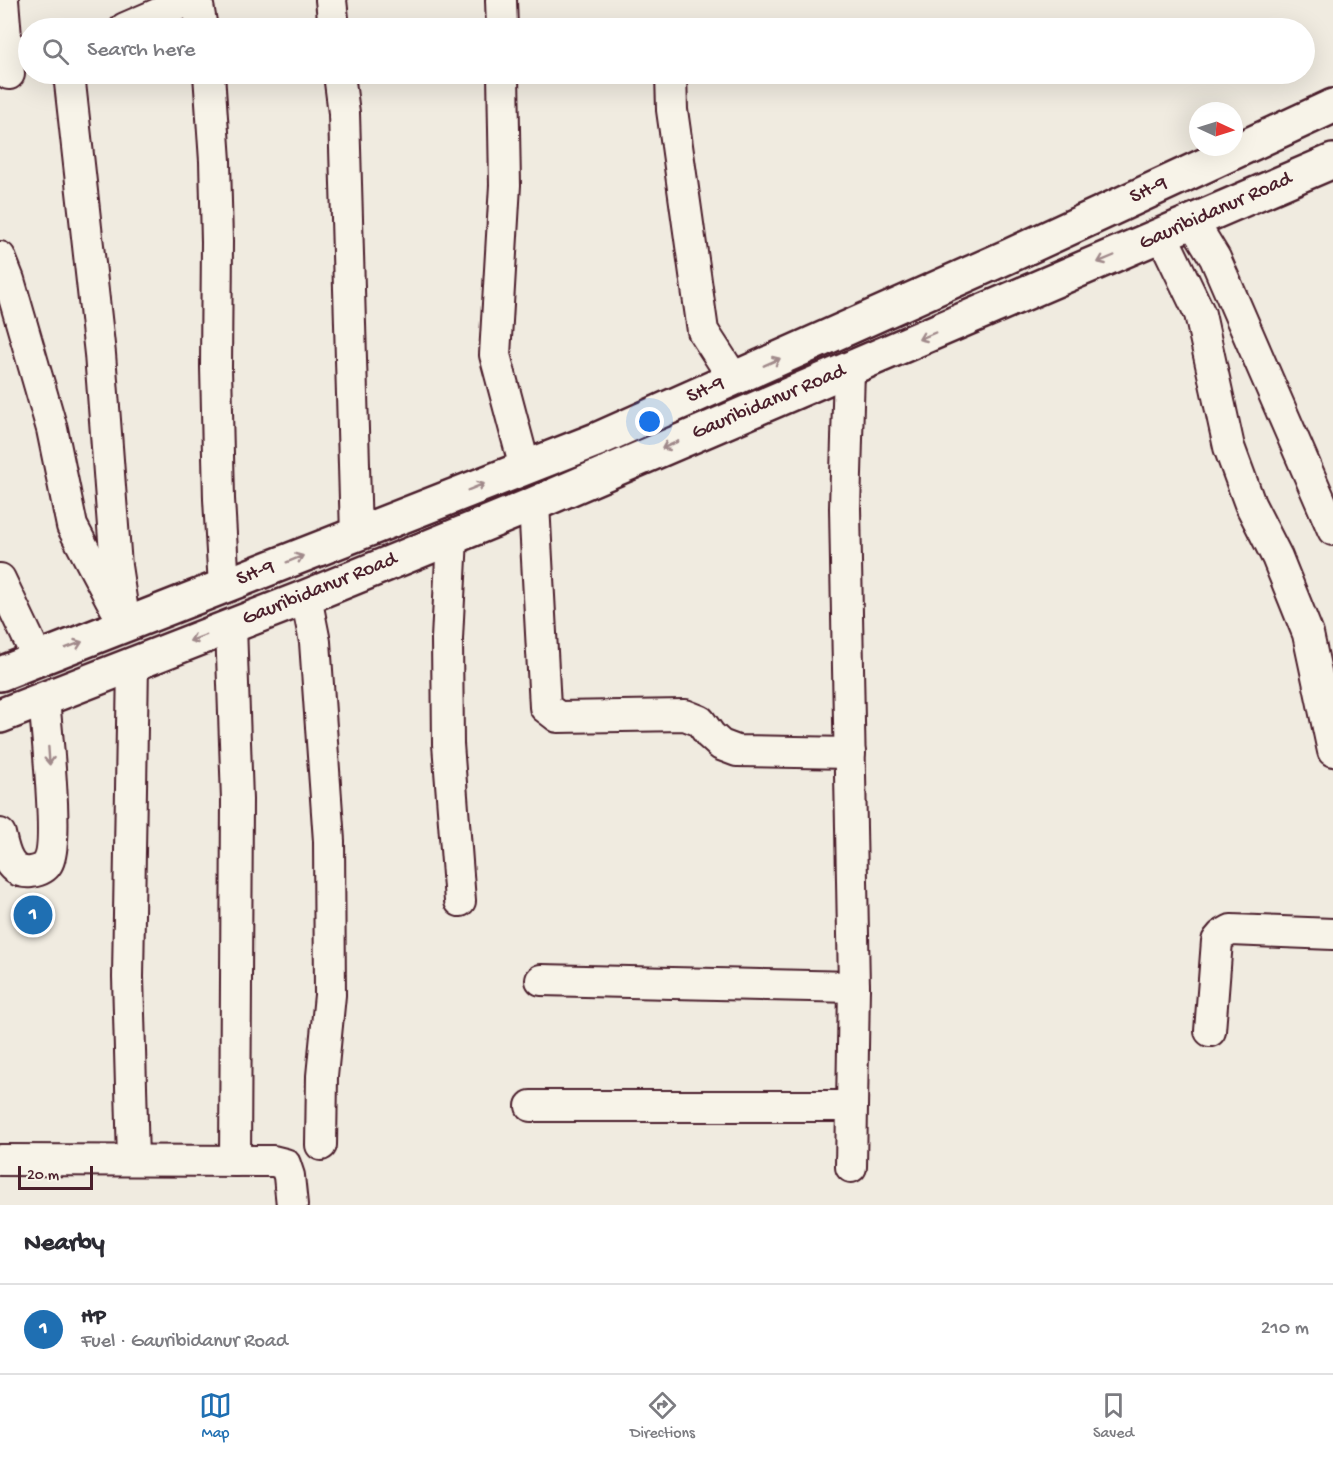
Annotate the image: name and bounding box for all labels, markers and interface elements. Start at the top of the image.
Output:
search box [18,18,1315,84]
icon: search [39,35,72,68]
text: Search here [87,38,195,64]
north arrow [1189,102,1243,156]
street label: Gauribidanur Road [1136,166,1298,257]
street label: SH-9 [1126,171,1172,211]
one-way arrow [1097,255,1115,266]
one-way arrow [918,331,937,342]
one-way arrow [762,356,780,367]
street label: Gauribidanur Road [688,359,851,447]
street label: SH-9 [683,371,729,410]
your location [635,407,664,436]
one-way arrow [661,439,679,451]
one-way arrow [466,481,485,492]
street label: Gauribidanur Road [239,547,402,632]
one-way arrow [285,553,304,564]
street label: SH-9 [233,555,279,593]
one-way arrow [189,634,208,645]
one-way arrow [64,639,83,650]
one-way arrow [43,746,54,766]
pin: 1 [14,892,52,938]
scale bar [18,1163,93,1190]
text: 20 m [27,1167,59,1186]
text: Nearby [24,1229,105,1260]
text: HP [81,1305,106,1331]
text: 1 [39,1318,48,1341]
text: 210 m [1261,1318,1309,1341]
text: Fuel · Gauribidanur Road [81,1331,288,1354]
tab: Map [199,1389,232,1444]
tab: Directions [630,1389,695,1444]
tab: Saved [1093,1389,1134,1444]

